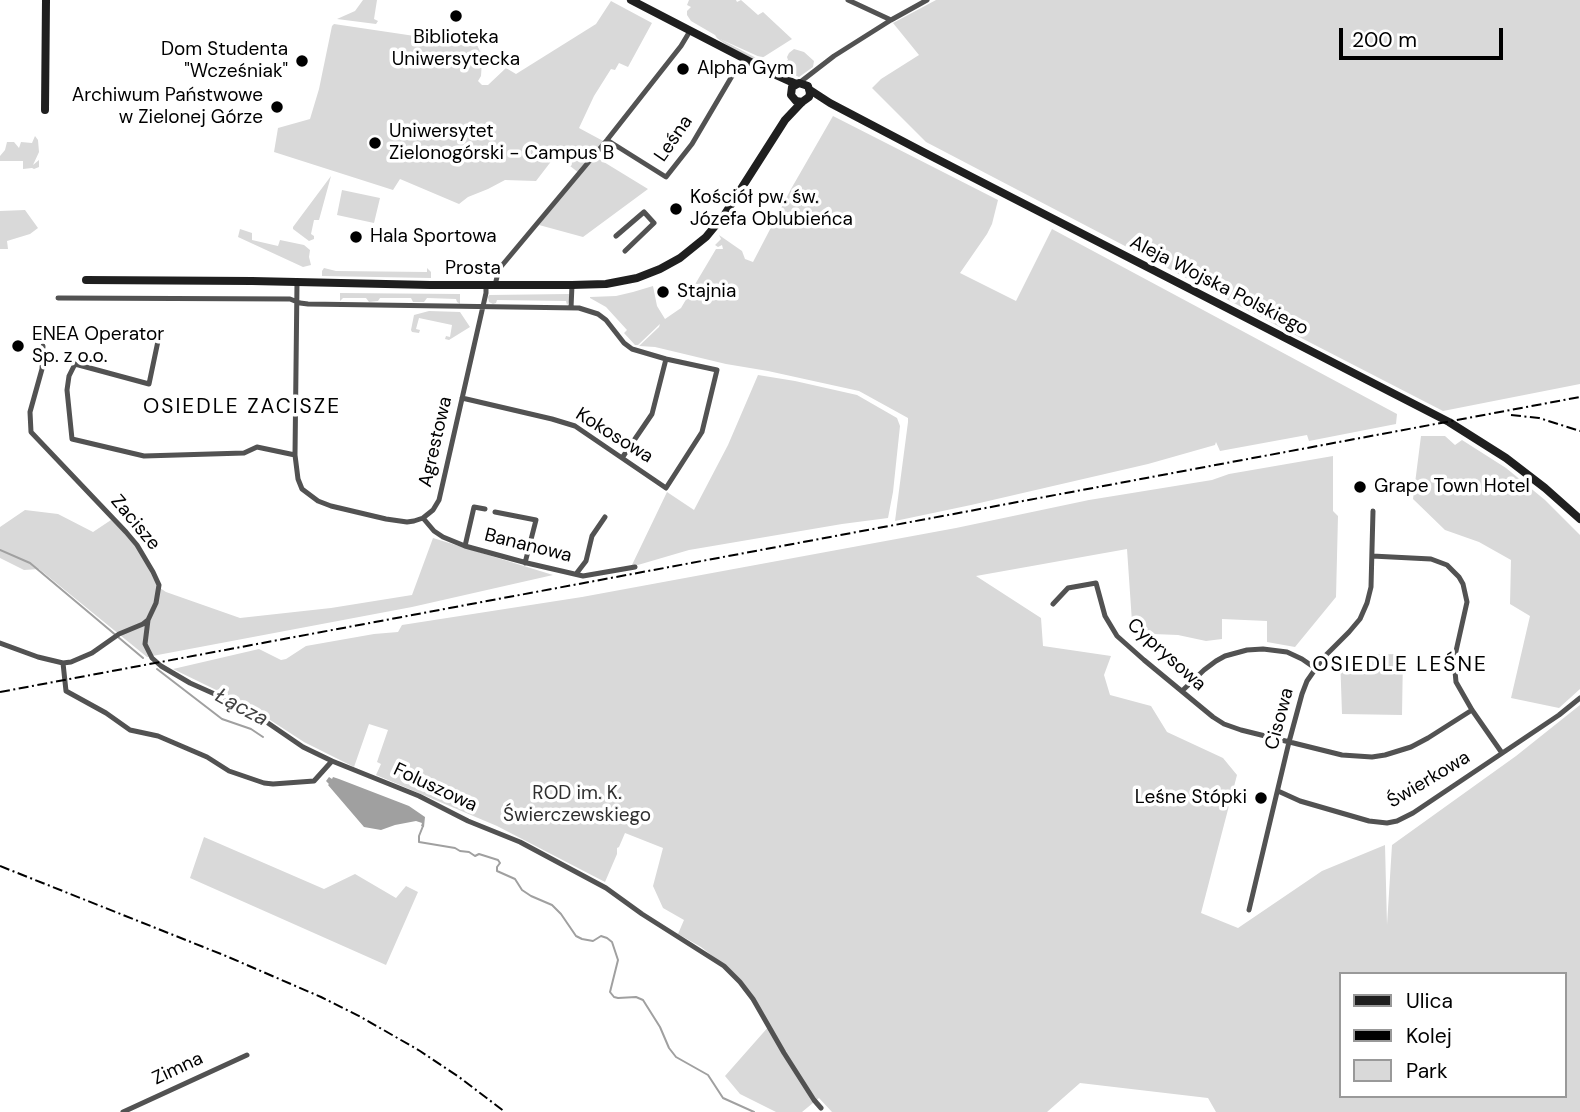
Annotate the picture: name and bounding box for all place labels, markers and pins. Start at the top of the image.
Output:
marker: Biblioteka Uniwersytecka [448,8,464,24]
place label: Biblioteka Uniwersytecka [392,27,520,71]
place label: Dom Studenta "Wcześniak" [161,39,288,83]
marker: Dom Studenta "Wcześniak" [294,53,310,69]
place label: Alpha Gym [697,58,794,80]
marker: Alpha Gym [675,61,691,77]
place label: Archiwum Państwowe w Zielonej Górze [72,85,263,129]
marker: Archiwum Państwowe w Zielonej Górze [269,99,285,115]
place label: Uniwersytet Zielonogórski - Campus B [389,121,614,165]
marker: Uniwersytet Zielonogórski - Campus B [367,135,383,151]
place label: Kościół pw. św. Józefa Oblubieńca [690,187,853,231]
marker: Kościół pw. św. Józefa Oblubieńca [668,201,684,217]
place label: Hala Sportowa [370,226,497,248]
marker: Hala Sportowa [348,229,364,245]
place label: Stajnia [677,281,736,303]
marker: Stajnia [655,284,671,300]
place label: ENEA Operator Sp. z o.o. [32,324,164,368]
marker: ENEA Operator Sp. z o.o. [10,338,26,354]
place label: Grape Town Hotel [1374,476,1530,498]
marker: Grape Town Hotel [1352,479,1368,495]
place label: Leśne Stópki [1135,787,1247,809]
marker: Leśne Stópki [1253,790,1269,806]

